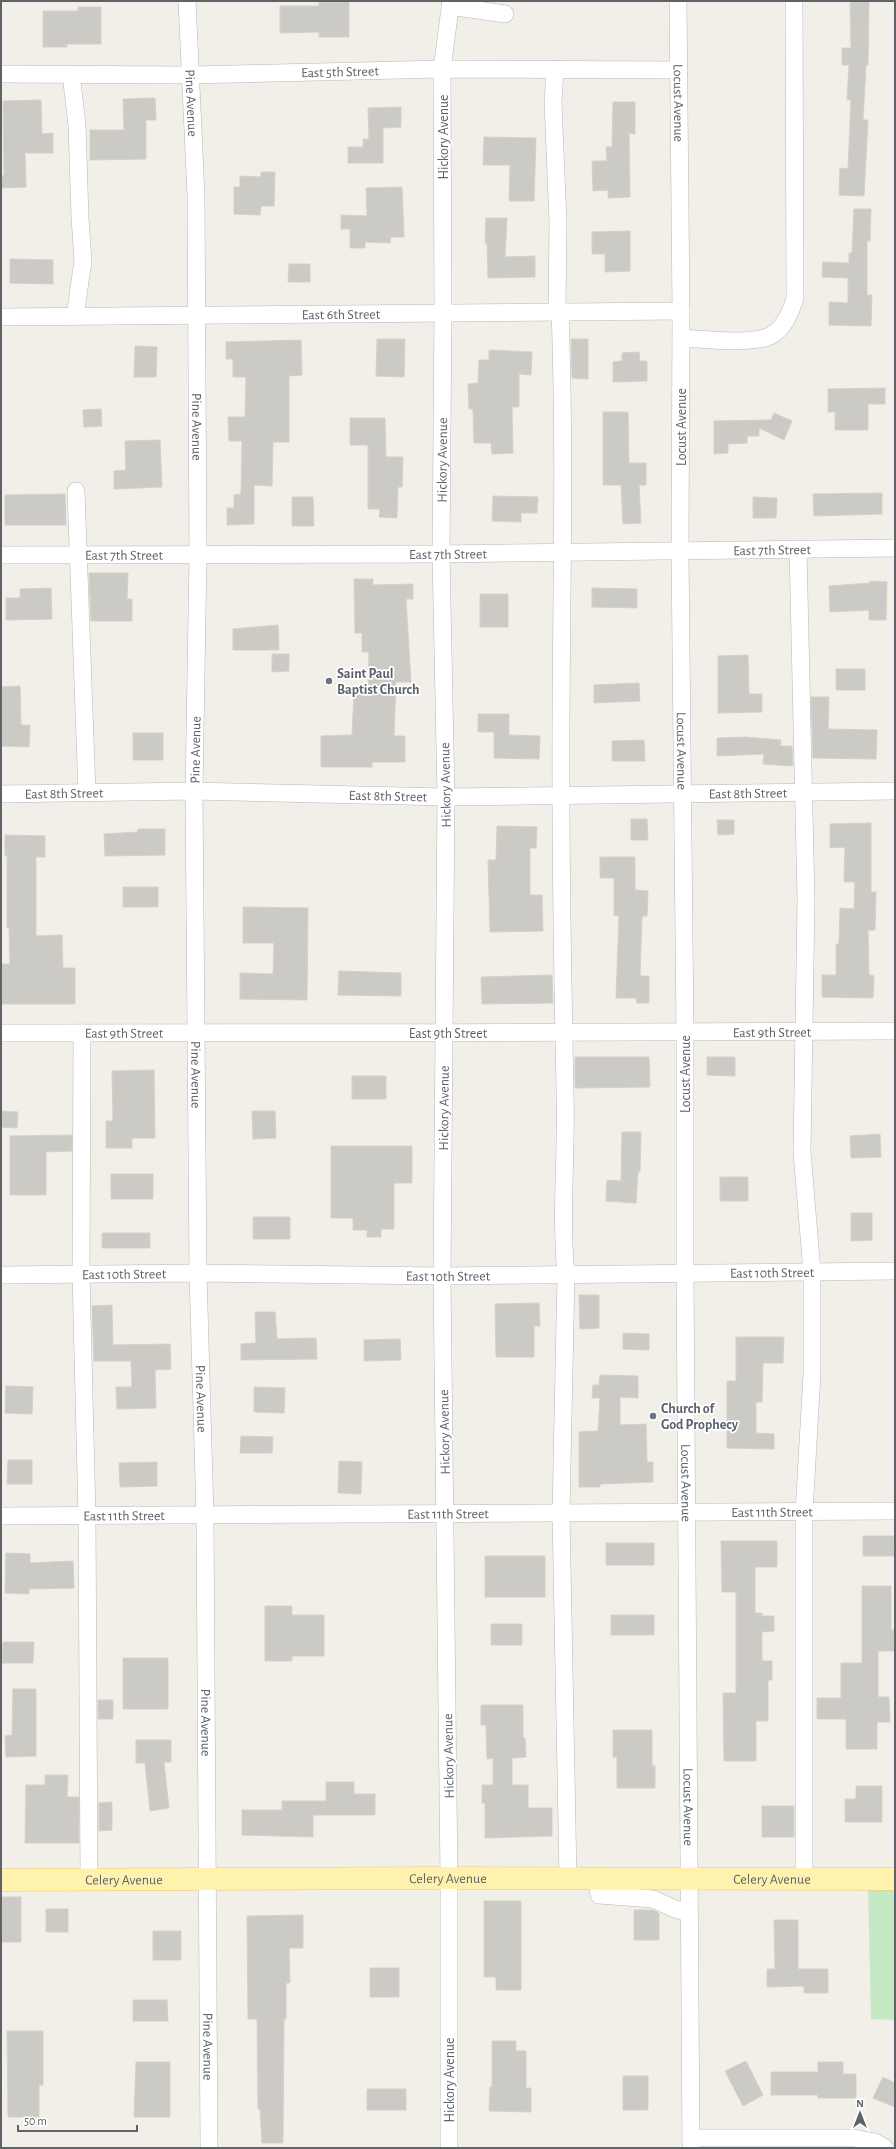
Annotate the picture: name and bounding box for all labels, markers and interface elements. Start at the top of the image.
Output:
street label: East 5th Street [301,64,380,80]
street label: Locust Avenue [671,64,685,142]
street label: Pine Avenue [182,69,199,137]
street label: Hickory Avenue [437,94,451,180]
street label: East 6th Street [302,308,381,322]
street label: Locust Avenue [675,388,689,466]
street label: Pine Avenue [189,393,203,461]
street label: Hickory Avenue [435,417,450,503]
street label: East 7th Street [733,543,812,558]
street label: East 7th Street [409,547,488,562]
street label: East 7th Street [85,549,163,563]
place label: Saint Paul Baptist Church [337,667,419,697]
marker: Saint Paul Baptist Church [324,676,334,686]
street label: Locust Avenue [674,712,688,790]
street label: Pine Avenue [188,716,204,784]
street label: Hickory Avenue [438,742,454,828]
street label: East 8th Street [25,786,104,802]
street label: East 8th Street [708,786,788,801]
street label: East 8th Street [348,789,428,805]
street label: East 9th Street [733,1026,812,1040]
street label: East 9th Street [85,1027,164,1041]
street label: East 9th Street [409,1027,488,1041]
street label: Locust Avenue [679,1035,693,1113]
street label: Pine Avenue [188,1041,203,1109]
street label: Hickory Avenue [437,1065,452,1151]
street label: East 10th Street [730,1266,815,1281]
street label: East 10th Street [82,1267,167,1282]
street label: East 10th Street [406,1269,491,1284]
street label: Pine Avenue [193,1365,209,1433]
street label: Hickory Avenue [437,1389,453,1475]
place label: Church of God Prophecy [661,1402,739,1432]
marker: Church of God Prophecy [648,1411,658,1421]
street label: Locust Avenue [678,1444,693,1522]
street label: East 11th Street [731,1505,813,1520]
street label: East 11th Street [407,1507,489,1522]
street label: East 11th Street [83,1509,165,1524]
street label: Pine Avenue [198,1689,213,1756]
street label: Hickory Avenue [441,1713,457,1799]
street label: Locust Avenue [680,1768,695,1846]
street label: Celery Avenue [409,1872,487,1886]
street label: Celery Avenue [85,1873,163,1888]
street label: Celery Avenue [733,1873,811,1887]
street label: Pine Avenue [200,2013,215,2080]
street label: Hickory Avenue [443,2037,457,2123]
north arrow [840,2093,880,2133]
text: N [856,2098,864,2109]
scale bar [18,2107,137,2133]
text: 50 m [24,2115,47,2127]

